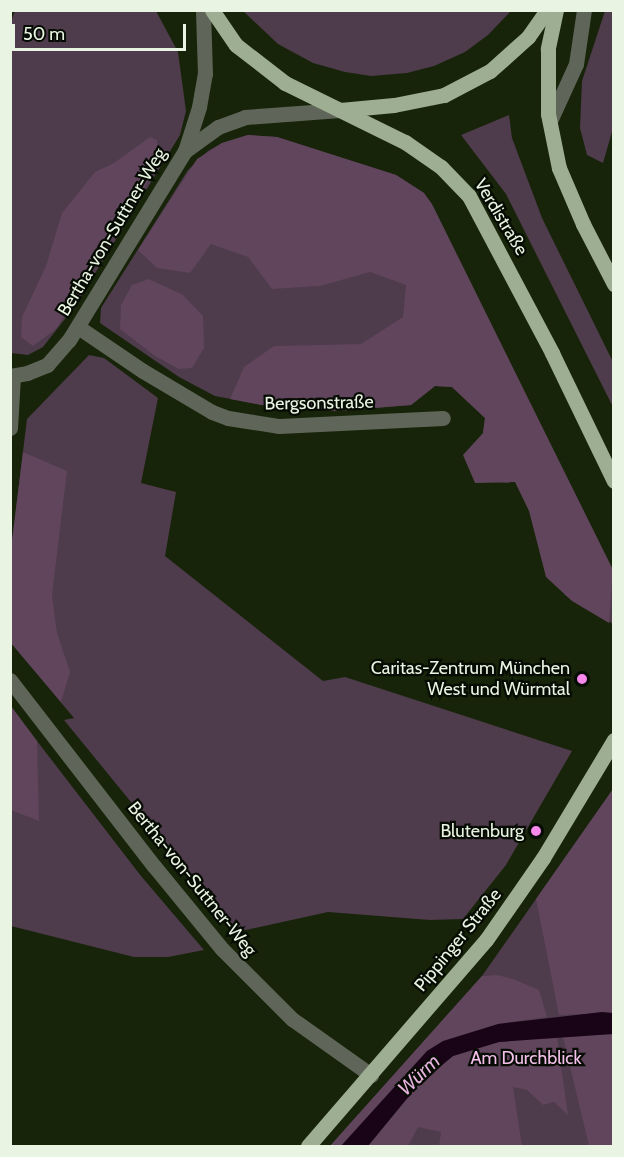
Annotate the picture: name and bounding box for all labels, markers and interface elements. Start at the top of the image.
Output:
scale bar [15,12,189,50]
text: 50 m [23,23,65,45]
street label: Bertha-von-Suttner-Weg [53,144,171,320]
street label: Verdistraße [470,175,532,259]
street label: Bergsonstraße [264,391,374,415]
place label: Caritas-Zentrum München West und Würmtal [371,658,570,700]
marker: Caritas-Zentrum München West und Würmtal [575,672,589,686]
street label: Bertha-von-Suttner-Weg [123,797,261,961]
place label: Blutenburg [440,820,524,842]
marker: Blutenburg [529,824,543,838]
street label: Pippinger Straße [410,884,506,996]
park label: Am Durchblick [470,1047,582,1069]
water label: Würm [393,1049,445,1101]

